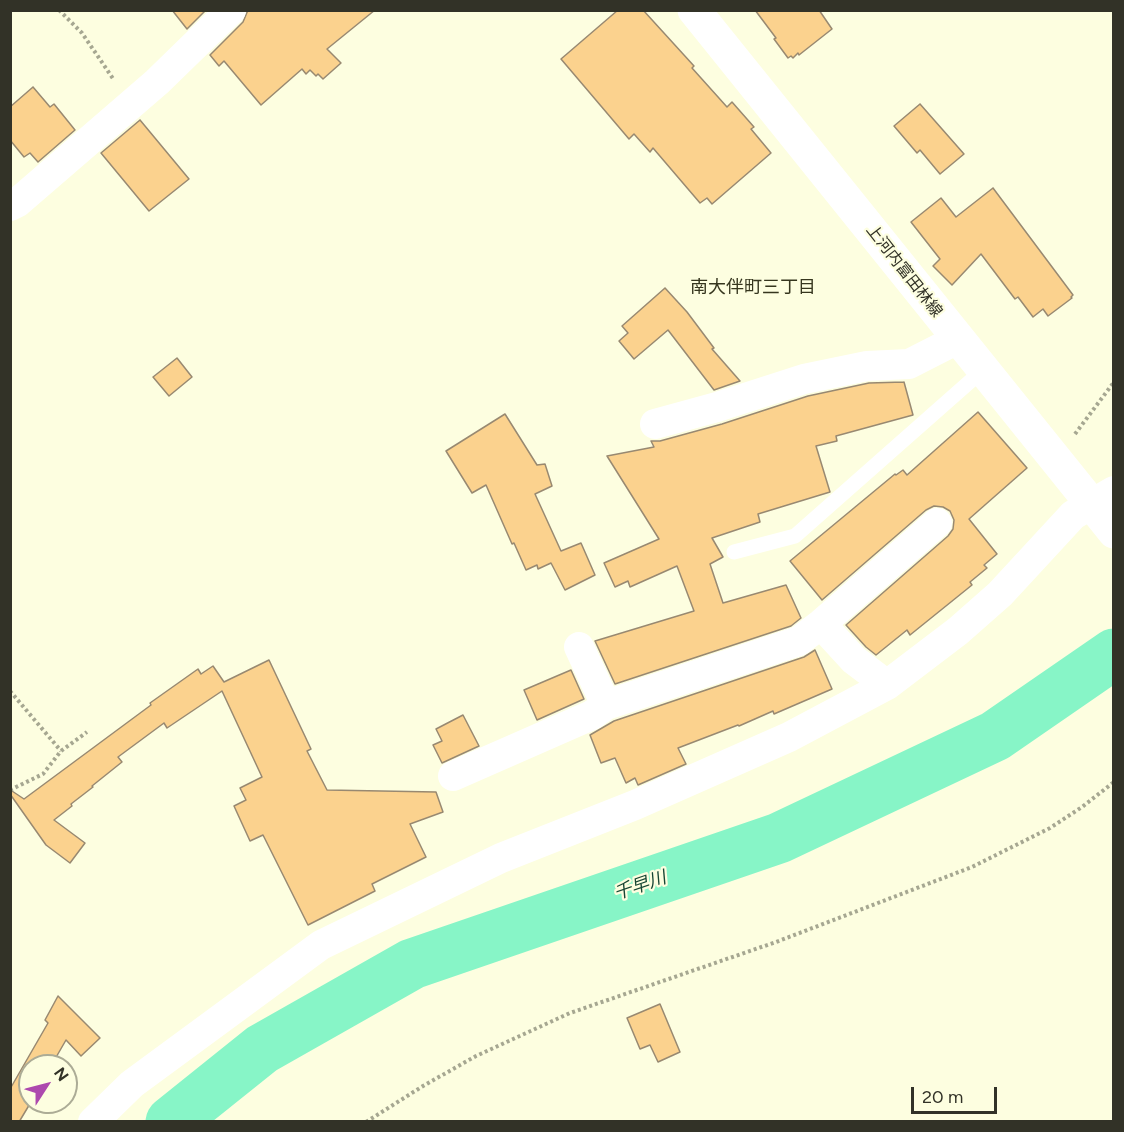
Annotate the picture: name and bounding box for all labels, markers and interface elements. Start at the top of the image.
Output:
street label: 上河内富田林線 [862,221,946,321]
district label: 南大伴町三丁目 [690,277,816,299]
water label: 千早川 [611,867,669,905]
north arrow [18,1054,78,1114]
text: N [50,1064,73,1085]
scale bar [914,1075,1000,1113]
text: 20 m [922,1086,963,1108]

